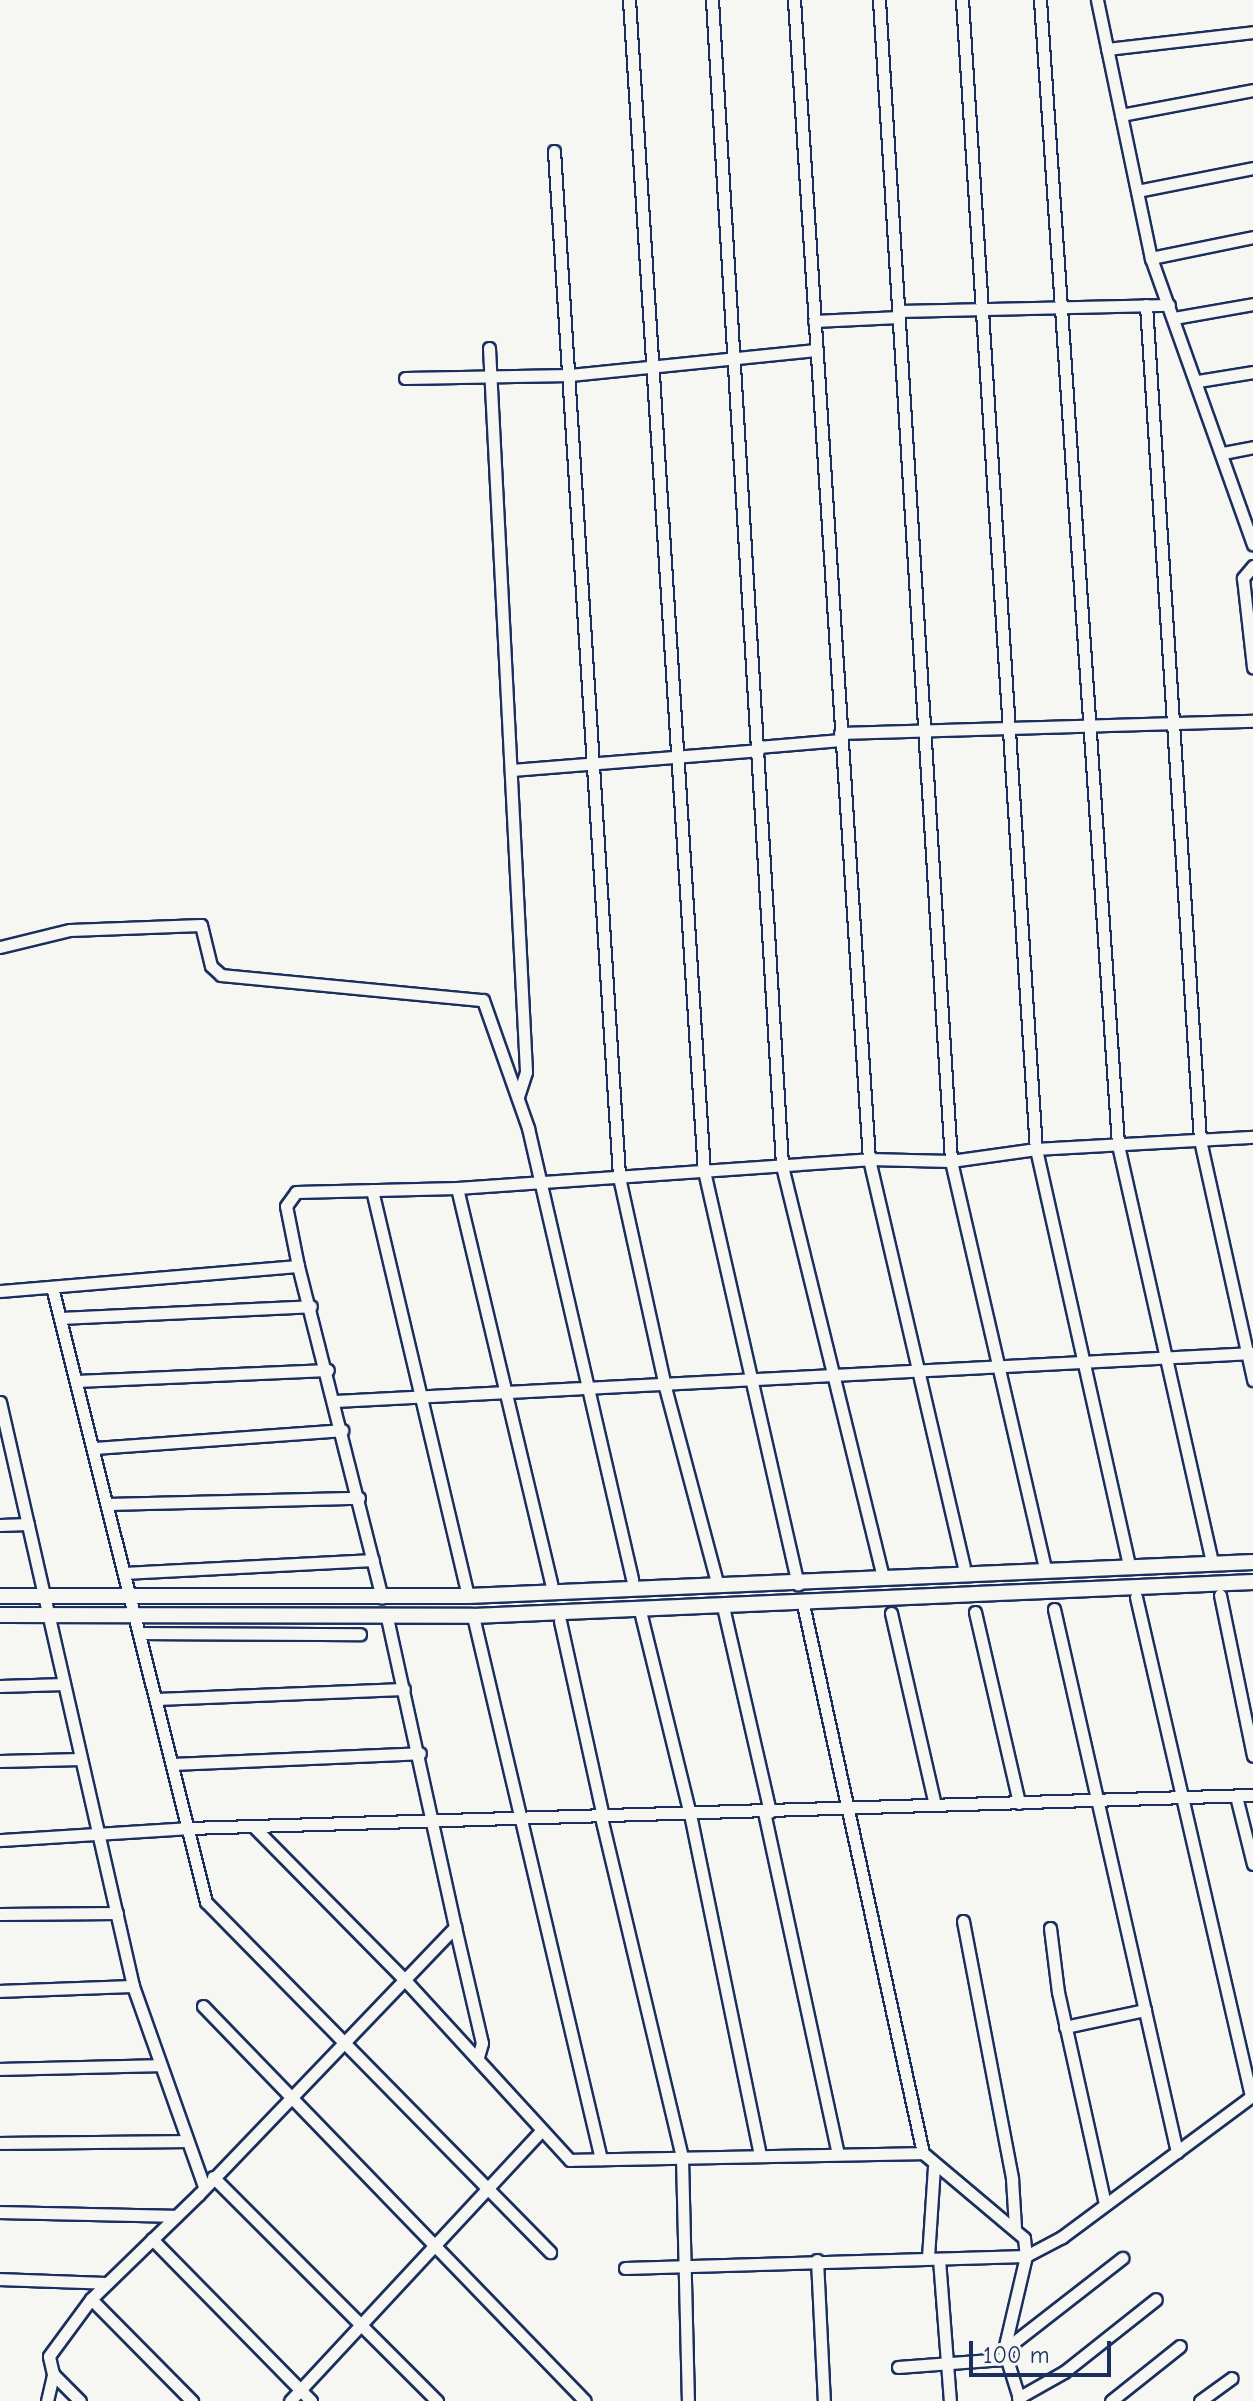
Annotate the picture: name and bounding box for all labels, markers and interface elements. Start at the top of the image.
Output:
scale bar [973,2325,1115,2375]
text: 100 m [983,2341,1050,2369]

